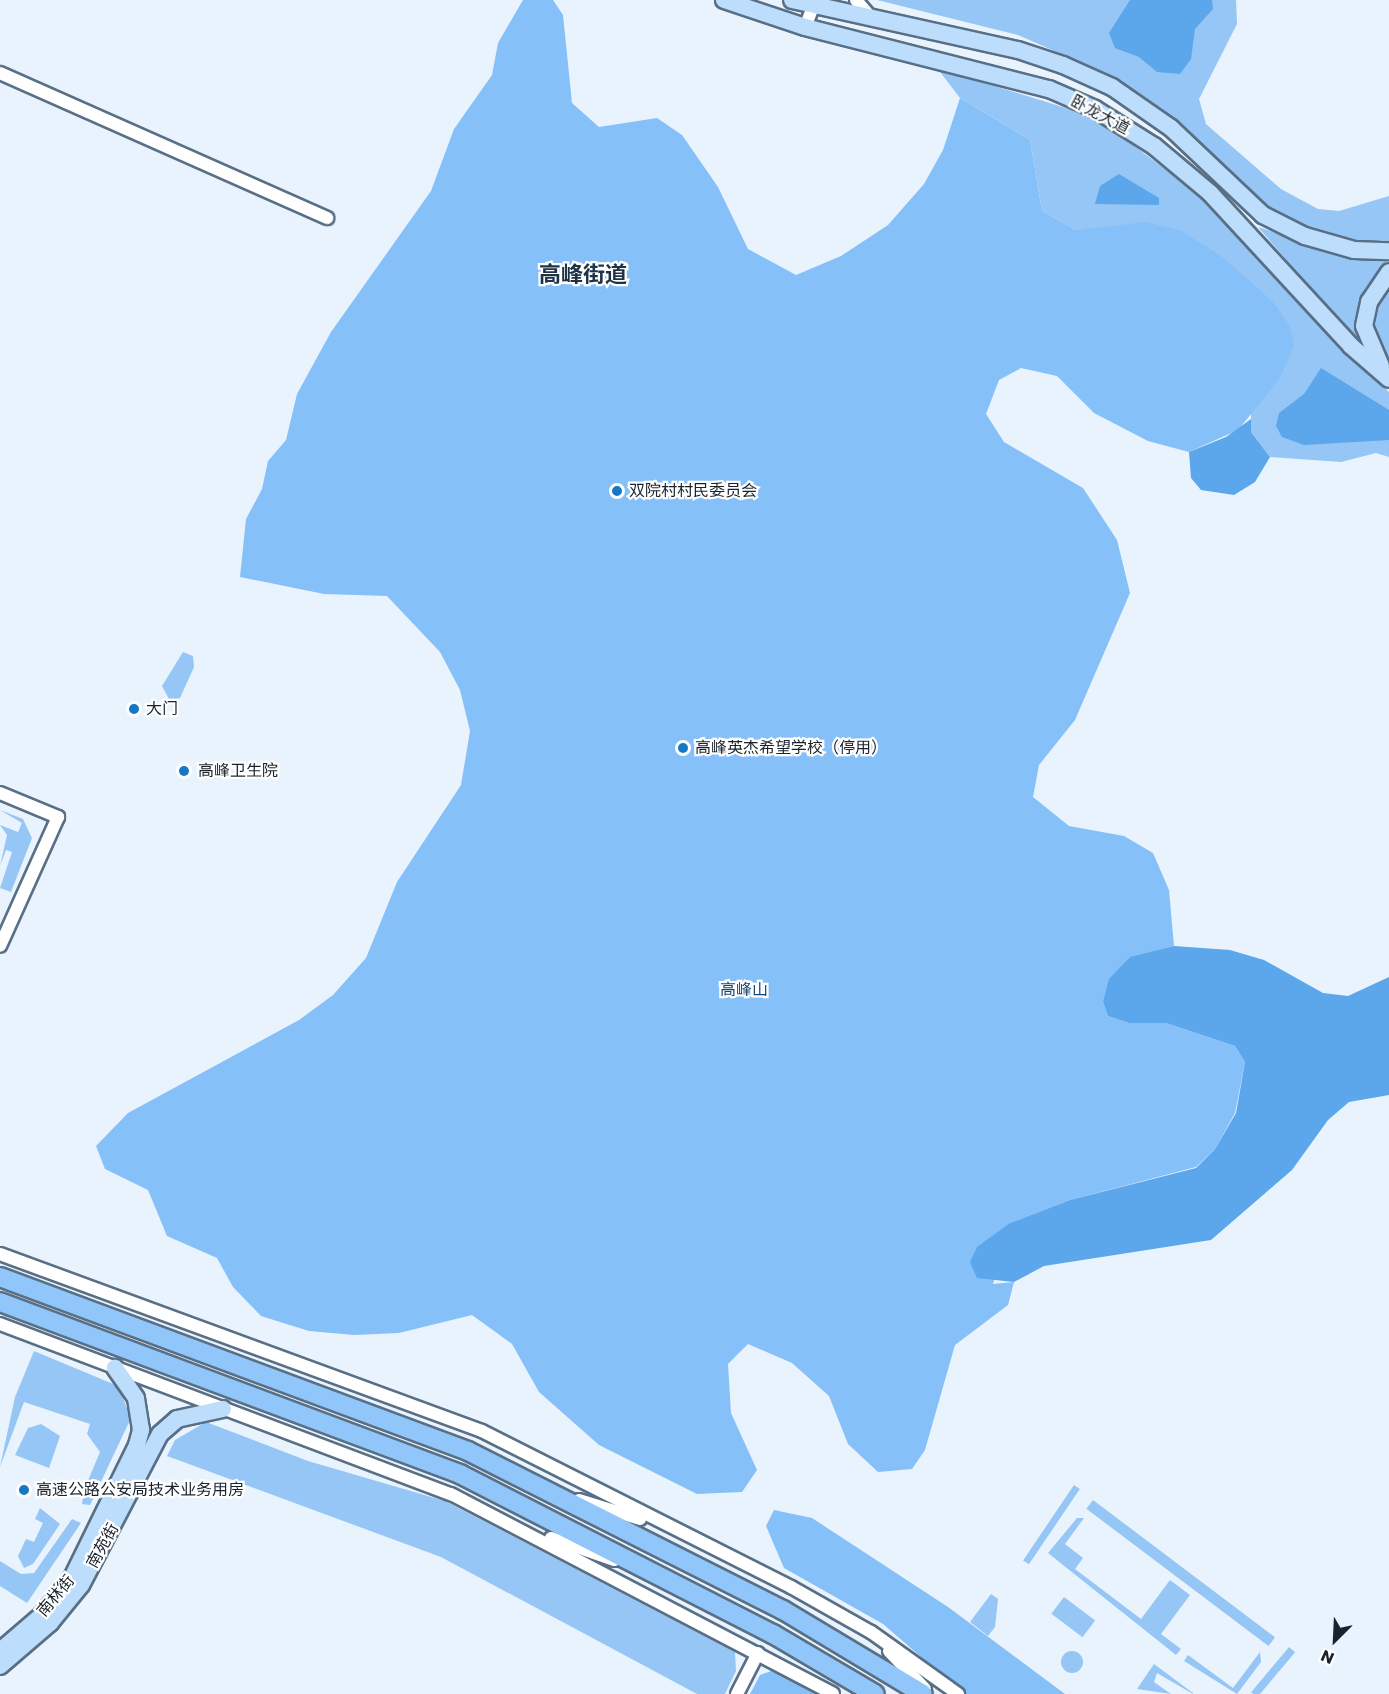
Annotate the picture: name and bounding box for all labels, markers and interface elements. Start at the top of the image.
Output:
street label: 卧龙大道 [1067,92,1133,138]
district label: 高峰街道 [539,262,627,288]
place label: 双院村村民委员会 [629,481,757,501]
marker: 双院村村民委员会 [610,484,624,498]
place label: 大门 [146,699,178,719]
marker: 大门 [127,702,141,716]
place label: 高峰英杰希望学校（停用） [695,738,887,758]
marker: 高峰英杰希望学校（停用） [676,741,690,755]
place label: 高峰卫生院 [198,761,278,781]
marker: 高峰卫生院 [175,762,193,780]
park label: 高峰山 [720,980,768,1000]
place label: 高速公路公安局技术业务用房 [36,1480,244,1500]
marker: 高速公路公安局技术业务用房 [17,1483,31,1497]
street label: 南苑街 [83,1520,123,1572]
street label: 南林街 [33,1571,79,1621]
north arrow [1305,1610,1365,1670]
text: N [1317,1644,1338,1670]

